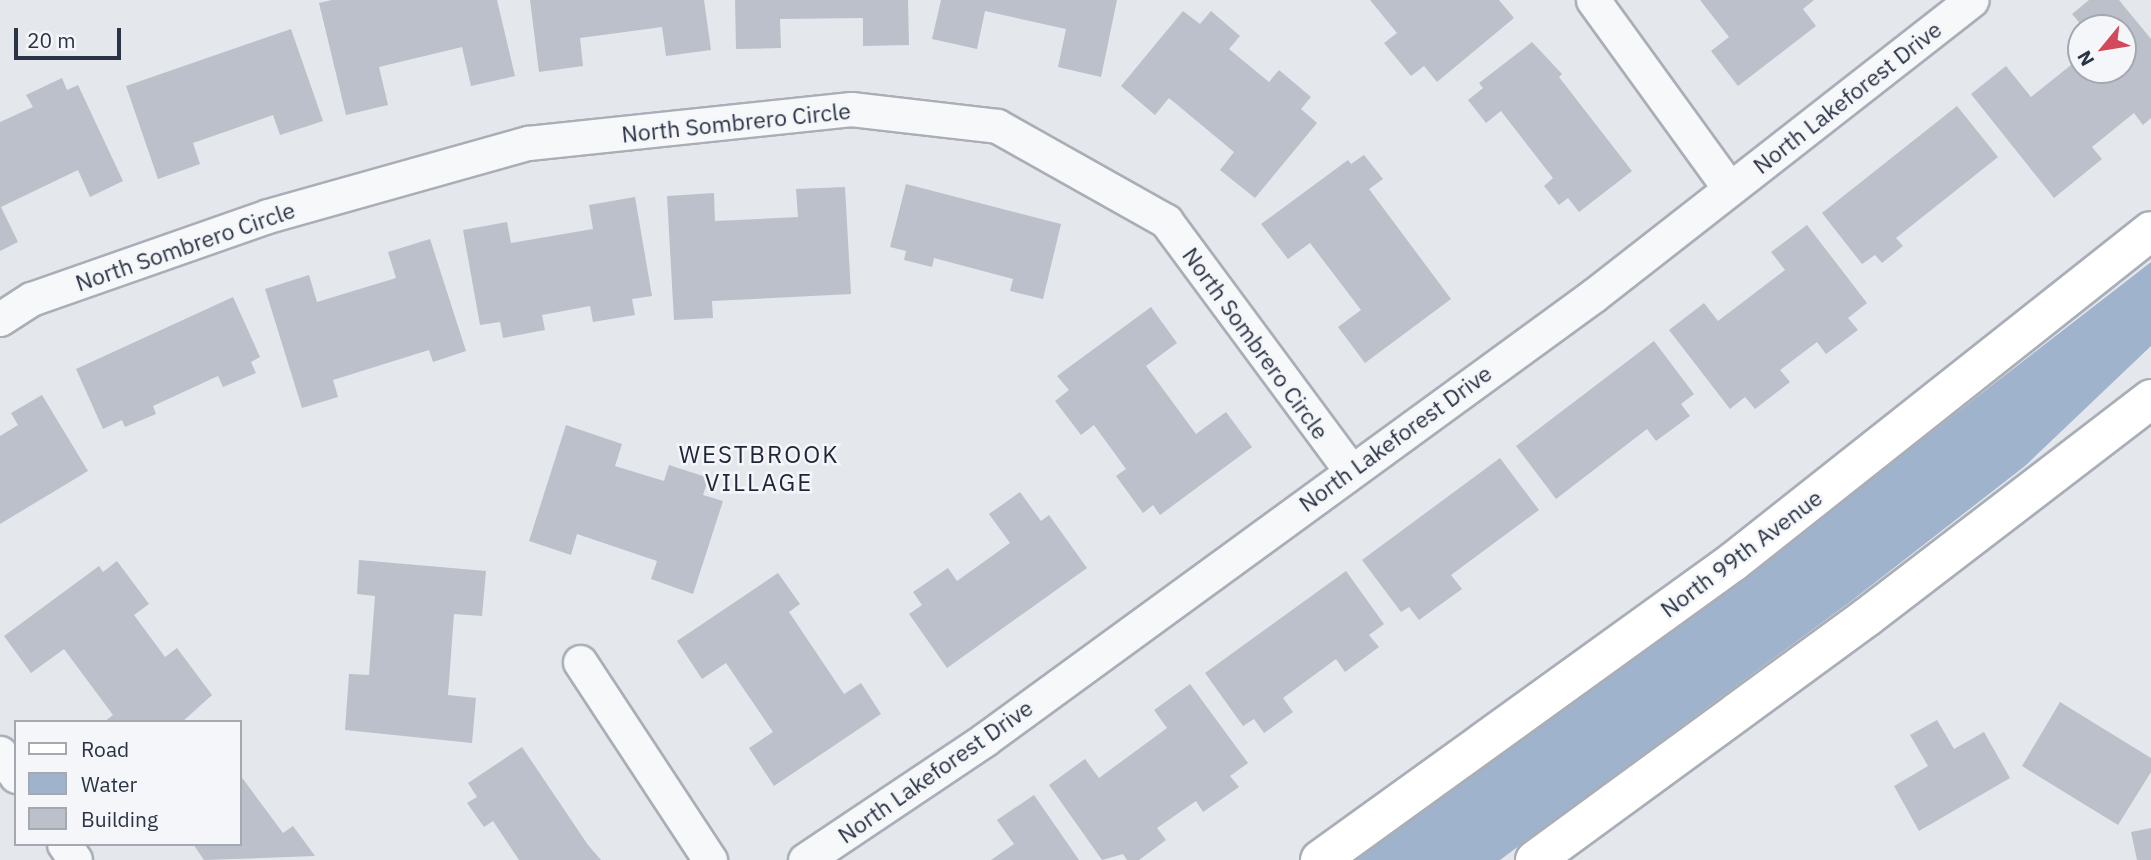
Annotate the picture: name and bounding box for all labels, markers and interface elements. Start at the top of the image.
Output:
scale bar [18,14,124,58]
north arrow [2067,14,2137,84]
street label: North Lakeforest Drive [1747,15,1947,179]
text: 20 m [27,26,76,54]
text: N [2072,47,2099,70]
street label: North Sombrero Circle [620,96,852,148]
street label: North Sombrero Circle [72,195,298,297]
street label: North Sombrero Circle [1177,242,1335,444]
street label: North Lakeforest Drive [1293,359,1497,517]
district label: WESTBROOK VILLAGE [680,441,838,497]
street label: North 99th Avenue [1655,483,1827,623]
street label: North Lakeforest Drive [832,693,1038,849]
legend [14,720,242,846]
text: Road [81,735,129,763]
text: Water [81,770,137,798]
text: Building [81,805,158,833]

